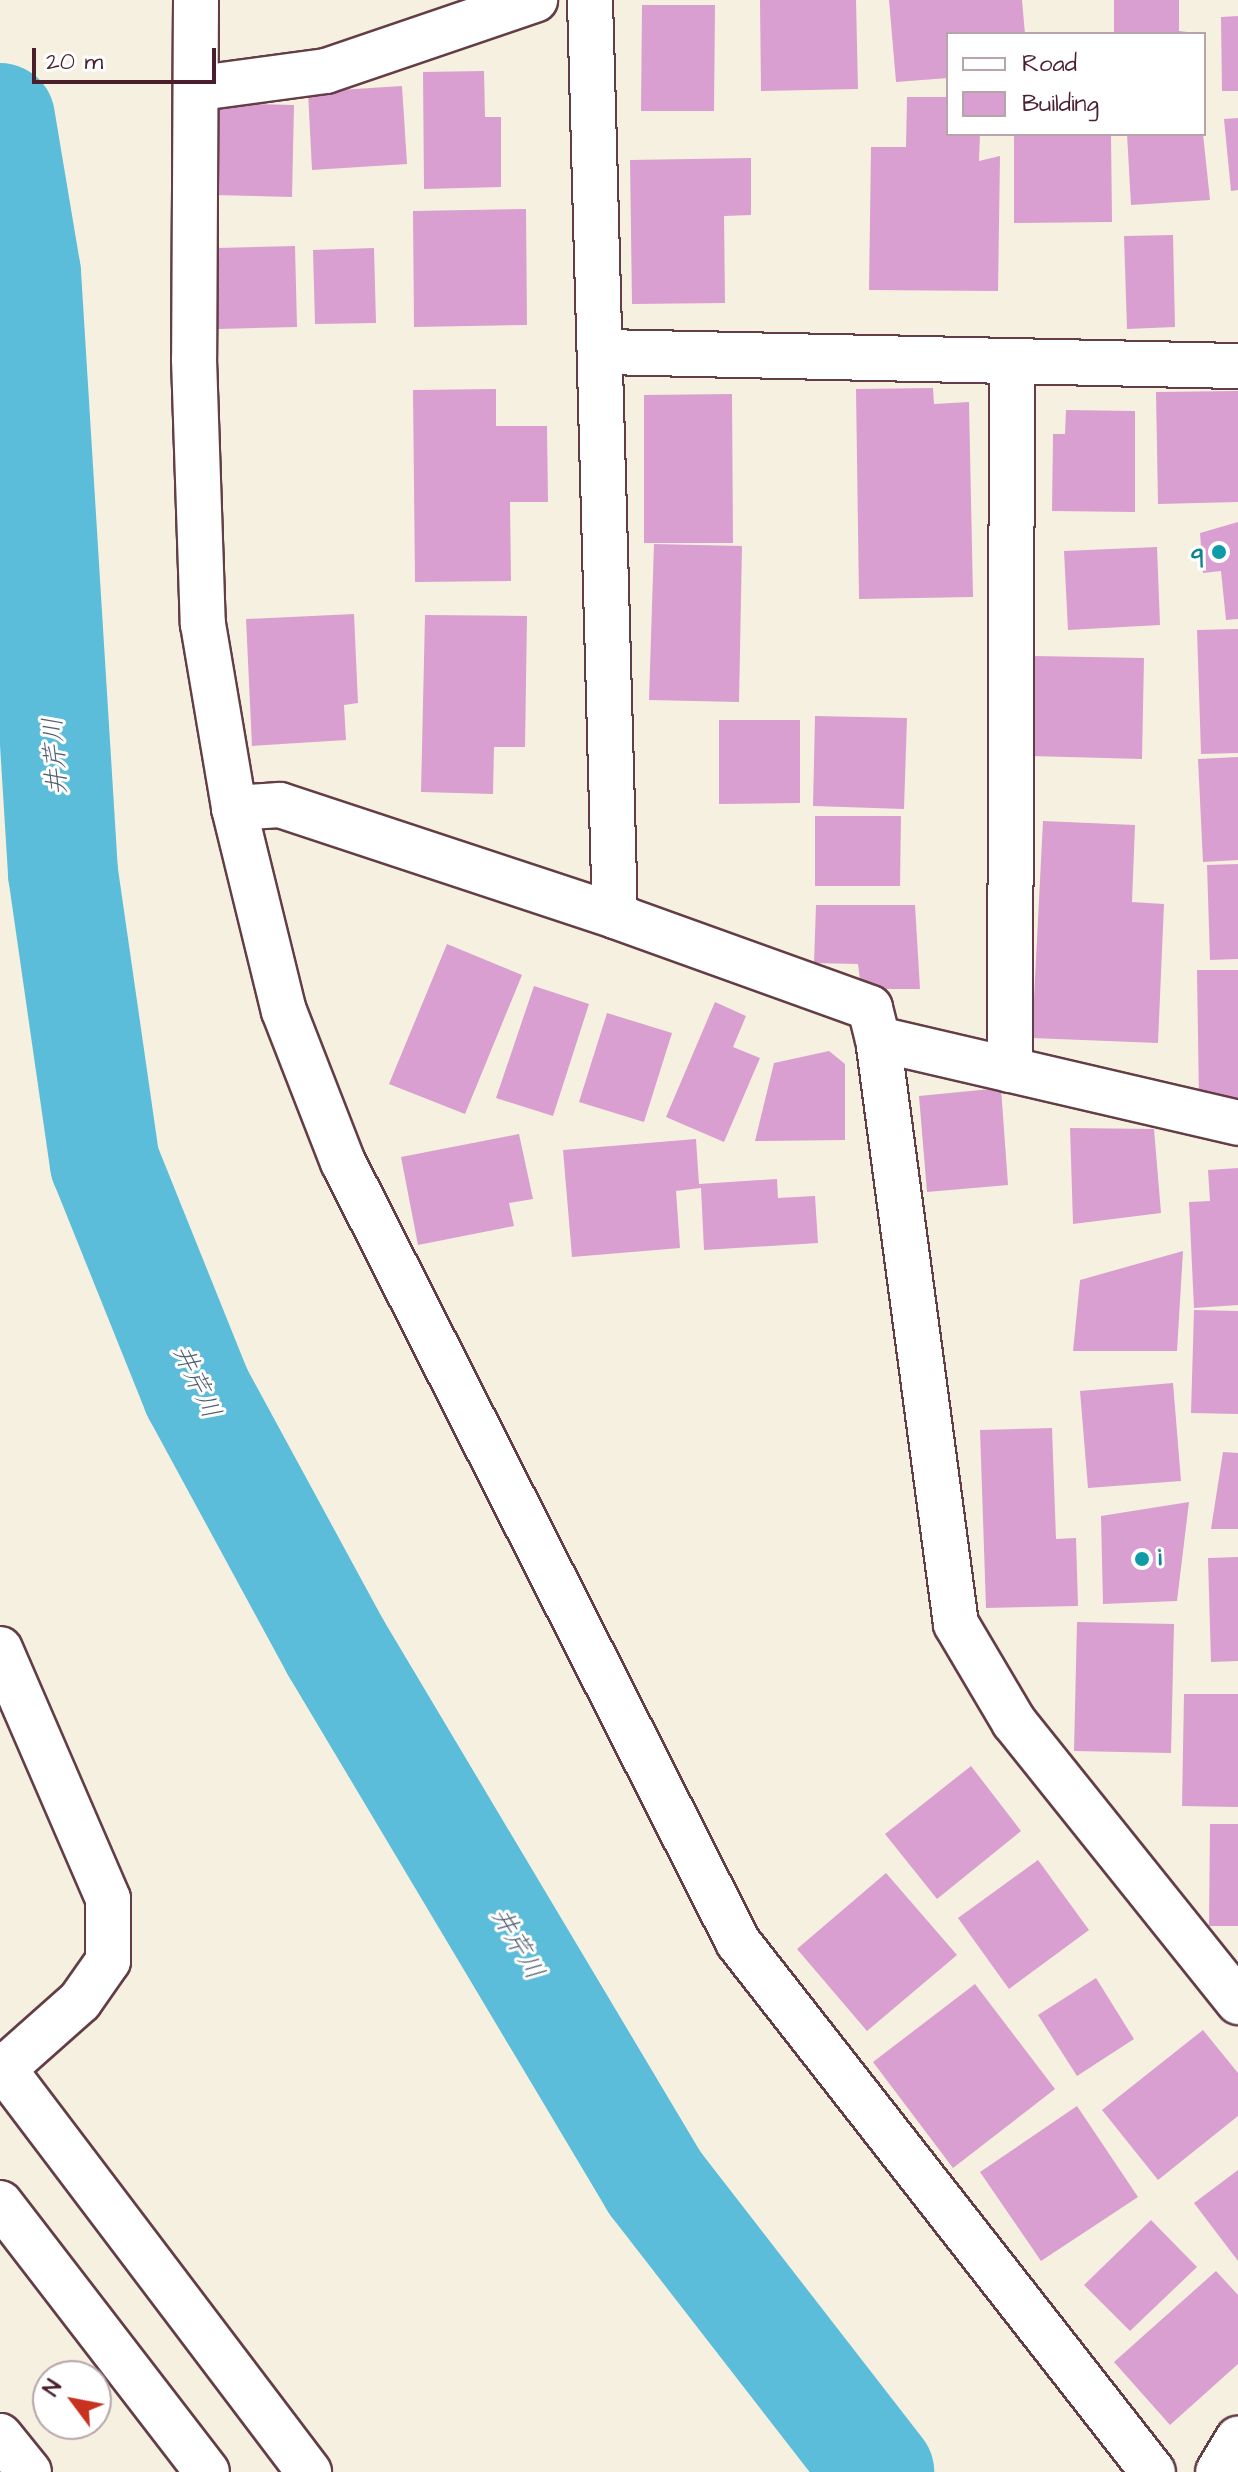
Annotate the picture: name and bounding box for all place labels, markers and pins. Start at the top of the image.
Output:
place label: q [1191,538,1203,566]
marker: q [1210,543,1228,561]
place label: i [1158,1545,1162,1573]
marker: i [1133,1550,1151,1568]

